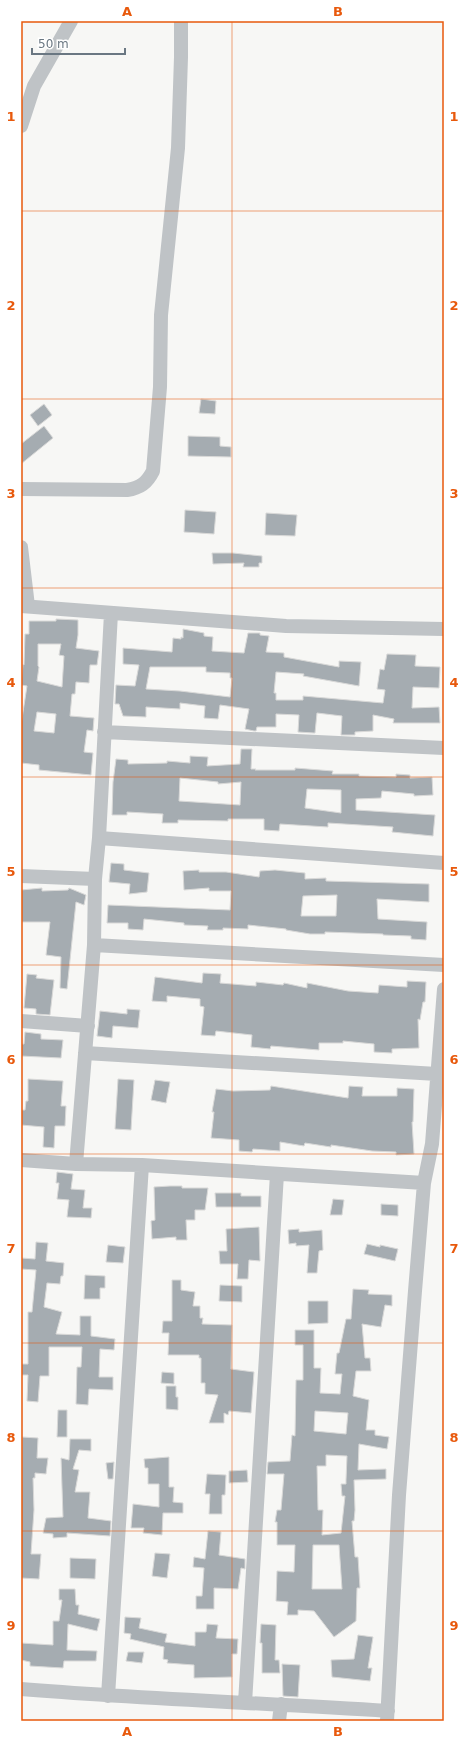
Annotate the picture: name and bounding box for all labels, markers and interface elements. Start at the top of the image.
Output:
text: A [122,4,132,19]
text: B [333,4,343,19]
scale bar [32,30,125,56]
text: 50 m [38,37,69,51]
text: 1 [6,109,16,124]
text: 1 [449,109,459,124]
text: 2 [6,298,16,313]
text: 2 [449,298,459,313]
text: 3 [6,486,16,501]
text: 3 [449,486,459,501]
text: 4 [6,675,16,690]
text: 4 [449,675,459,690]
text: 5 [6,864,16,879]
text: 5 [449,864,459,879]
text: 6 [6,1052,16,1067]
text: 6 [449,1052,459,1067]
text: 7 [6,1241,16,1256]
text: 7 [449,1241,459,1256]
text: 8 [6,1430,16,1445]
text: 8 [449,1430,459,1445]
text: 9 [6,1618,16,1633]
text: 9 [449,1618,459,1633]
text: A [122,1724,132,1739]
text: B [333,1724,343,1739]

